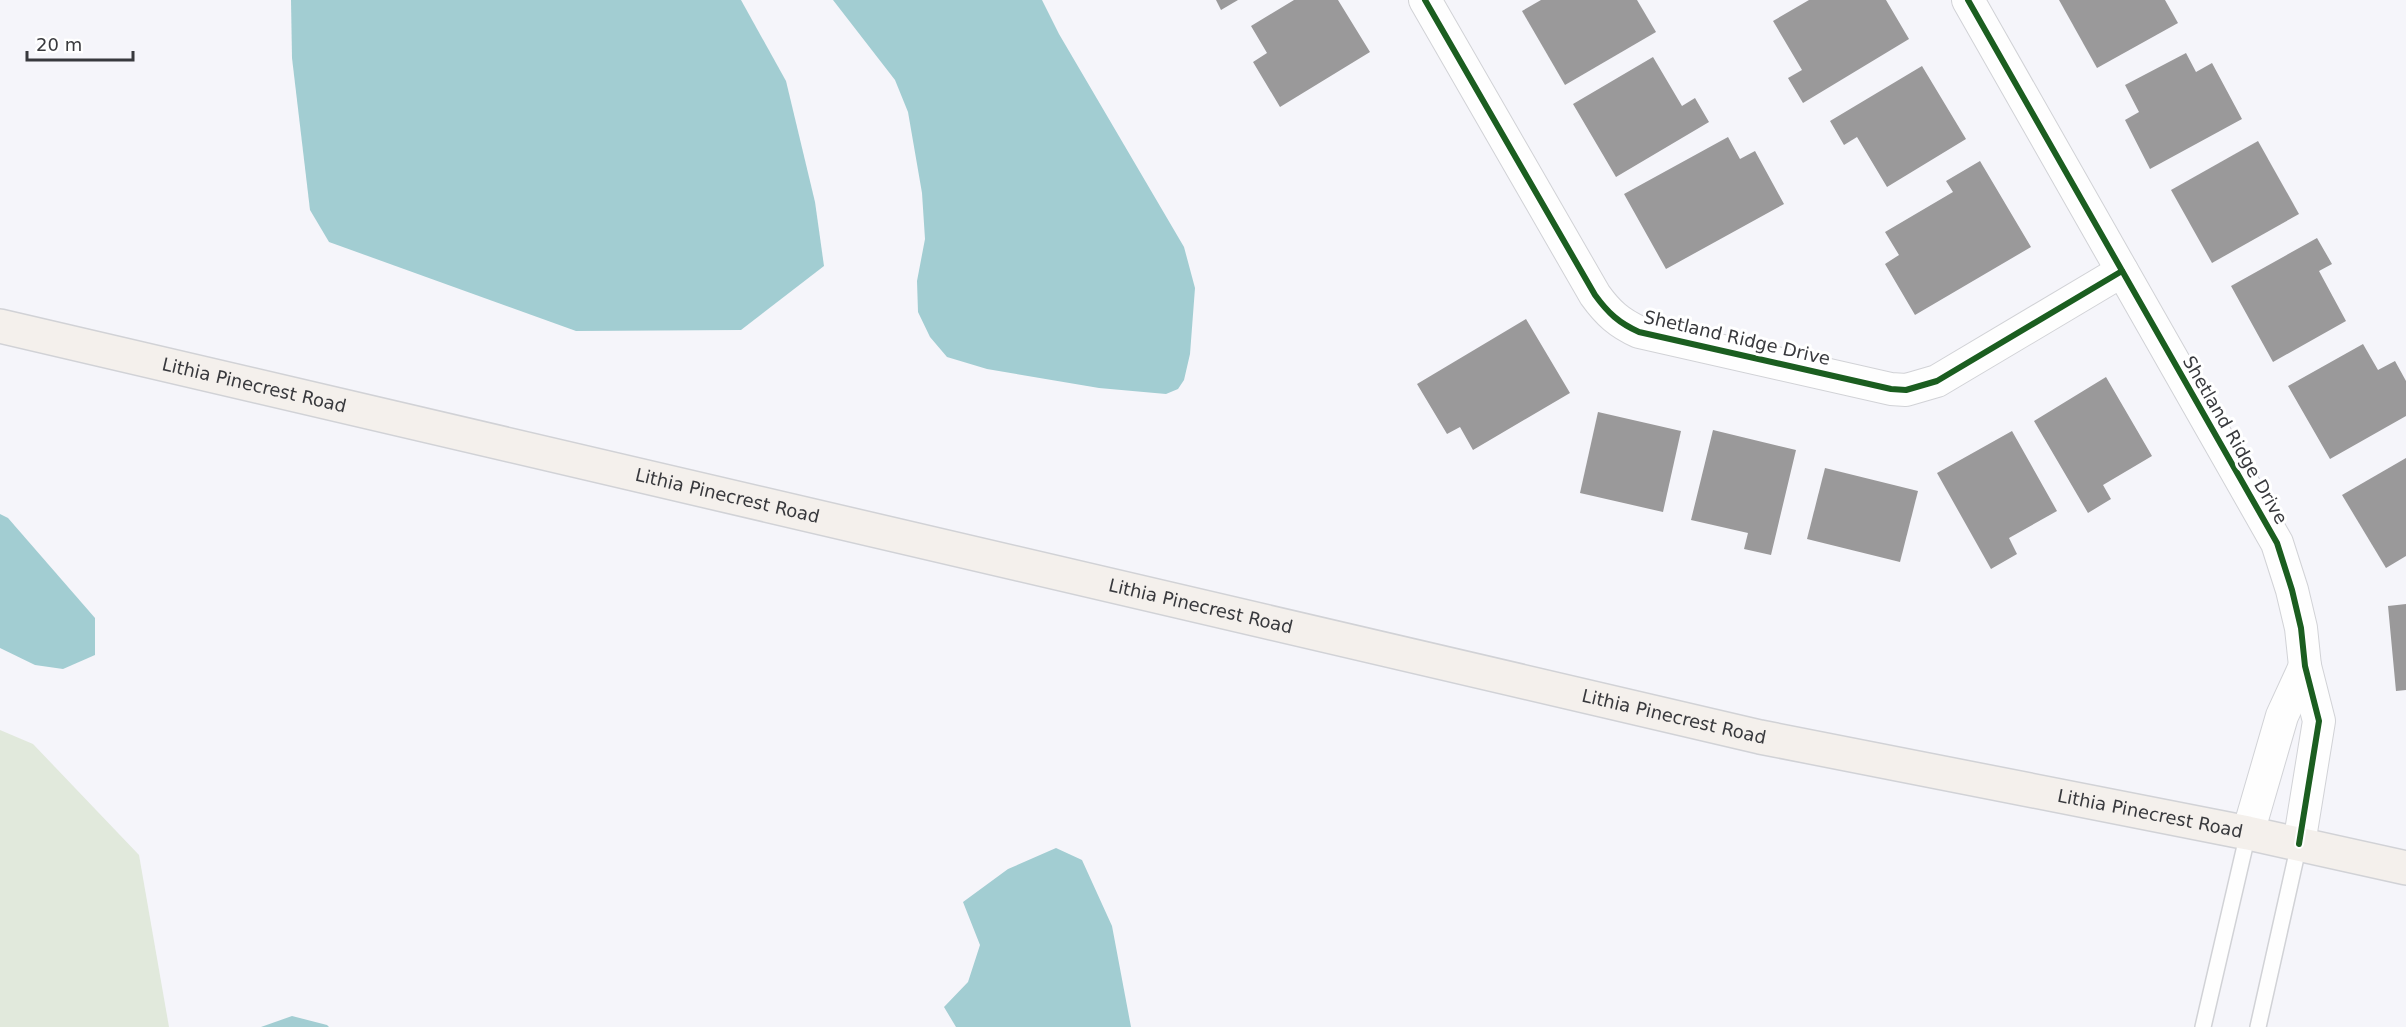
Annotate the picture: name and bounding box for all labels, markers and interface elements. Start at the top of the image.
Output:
scale bar [27,24,134,62]
text: 20 m [36,34,82,55]
street label: Shetland Ridge Drive [1642,306,1832,369]
street label: Shetland Ridge Drive [2179,352,2292,528]
street label: Lithia Pinecrest Road [160,353,349,417]
street label: Lithia Pinecrest Road [633,464,822,527]
street label: Lithia Pinecrest Road [1107,574,1295,638]
street label: Lithia Pinecrest Road [1580,685,1768,748]
street label: Lithia Pinecrest Road [2056,785,2245,842]

